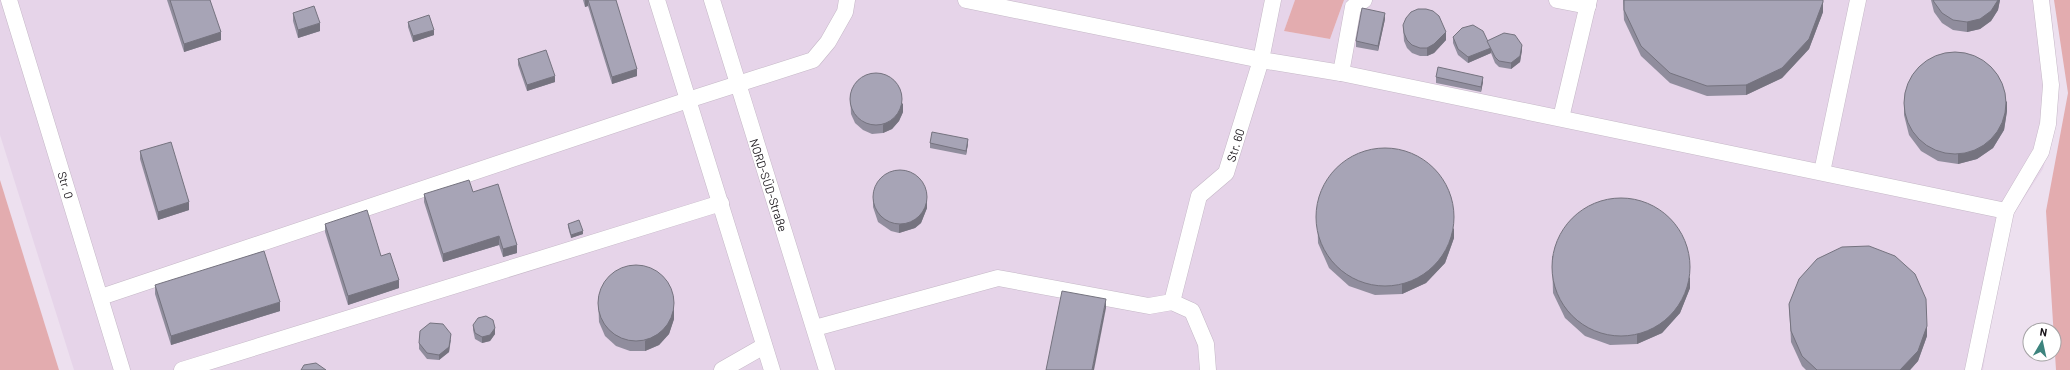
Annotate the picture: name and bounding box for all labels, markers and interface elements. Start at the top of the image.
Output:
street label: Str. 60 [1223,127,1247,163]
street label: NORD-SÜD-Straße [747,137,791,233]
street label: Str. 0 [55,170,77,200]
north arrow [2022,322,2062,362]
text: N [2039,325,2048,339]

